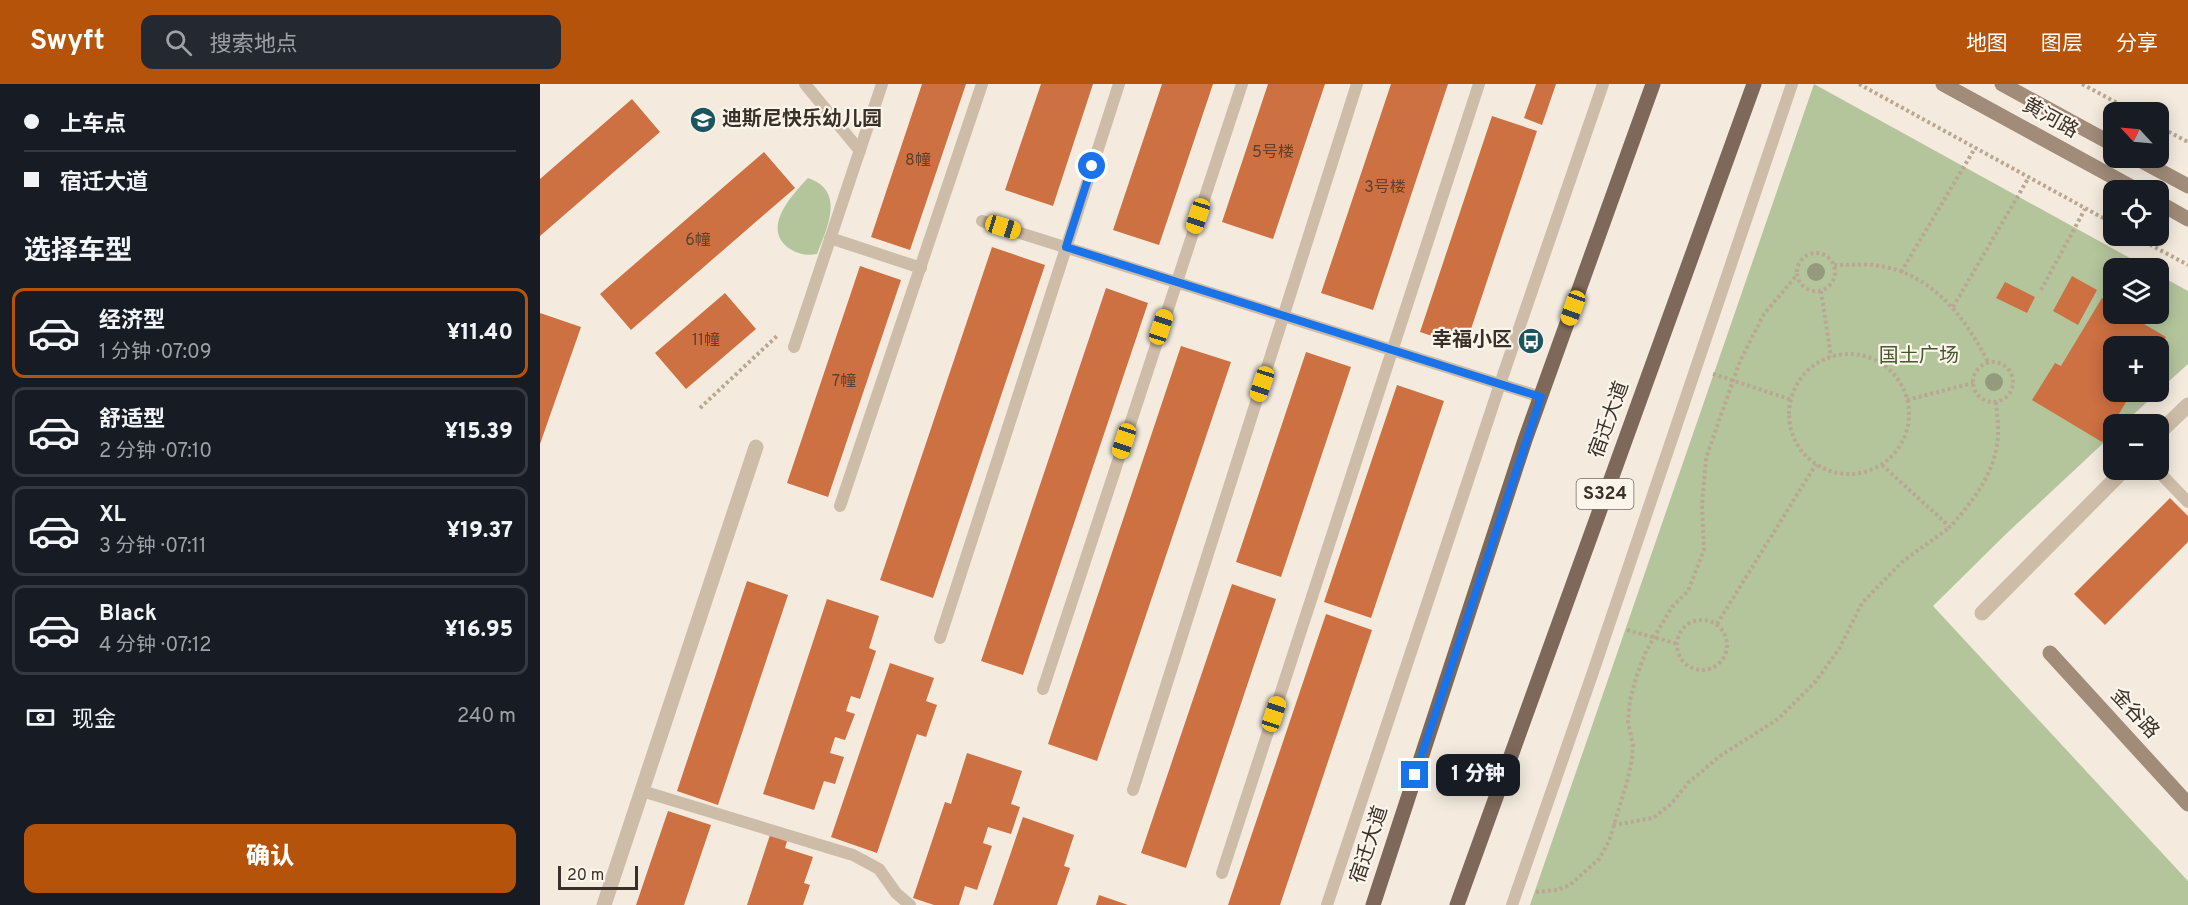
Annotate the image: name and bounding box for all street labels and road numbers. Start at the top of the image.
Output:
street label: 黄河路 [2017,93,2083,145]
street label: 宿迁大道 [1584,378,1636,462]
road number: S324 [1576,479,1634,509]
street label: 金谷路 [2104,683,2164,745]
street label: 宿迁大道 [1345,803,1395,887]

